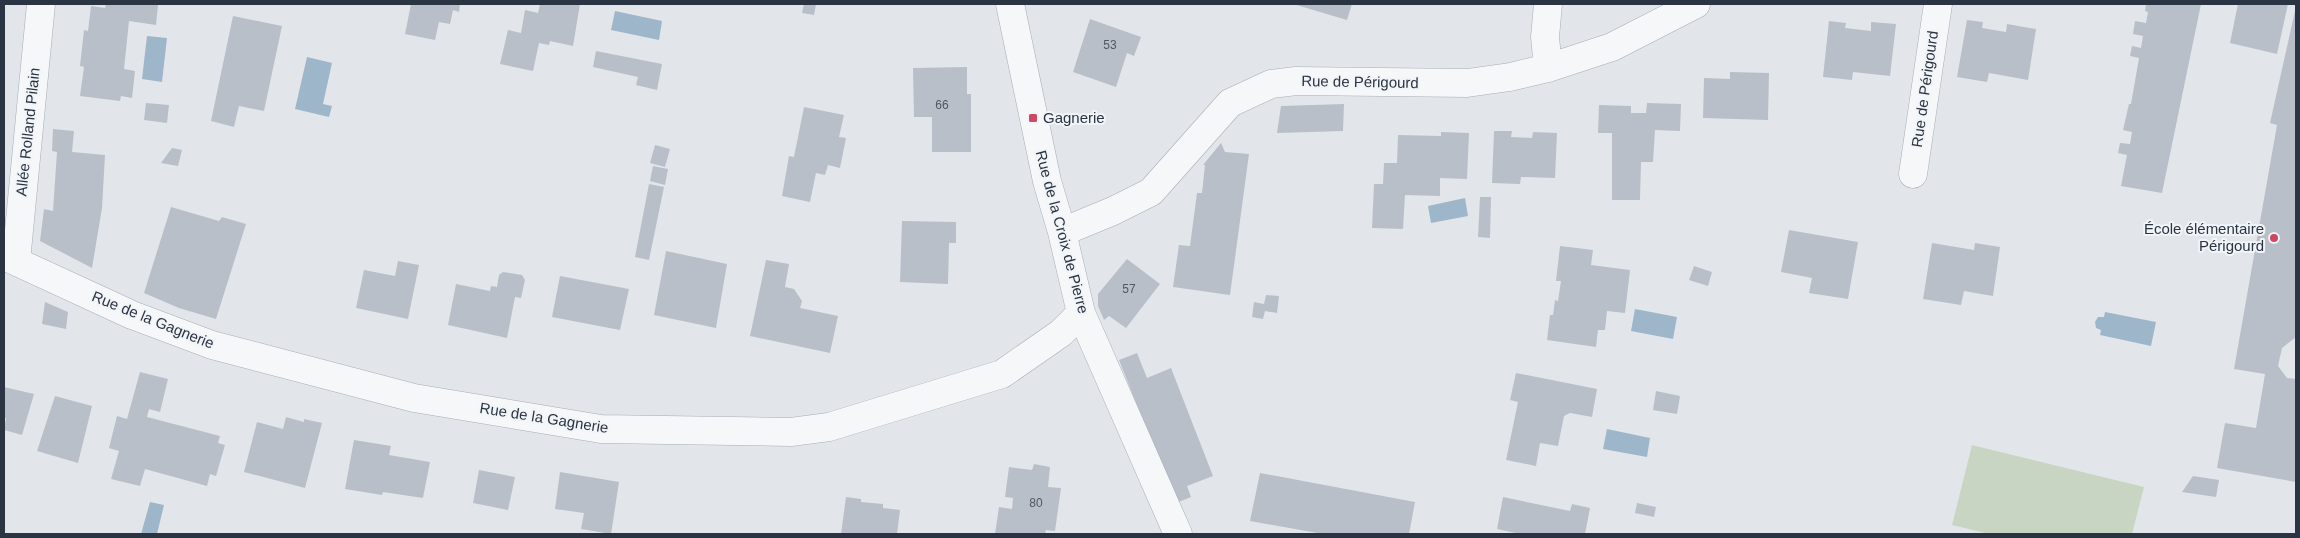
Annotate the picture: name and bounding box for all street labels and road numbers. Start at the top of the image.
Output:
street label: Rue de Périgourd [1908,30,1941,148]
street label: Allée Rolland Pilain [12,67,43,197]
street label: Rue de Périgourd [1301,72,1419,91]
street label: Rue de la Croix de Pierre [1032,148,1092,315]
street label: Rue de la Gagnerie [90,287,217,352]
street label: Rue de la Gagnerie [479,399,610,436]

